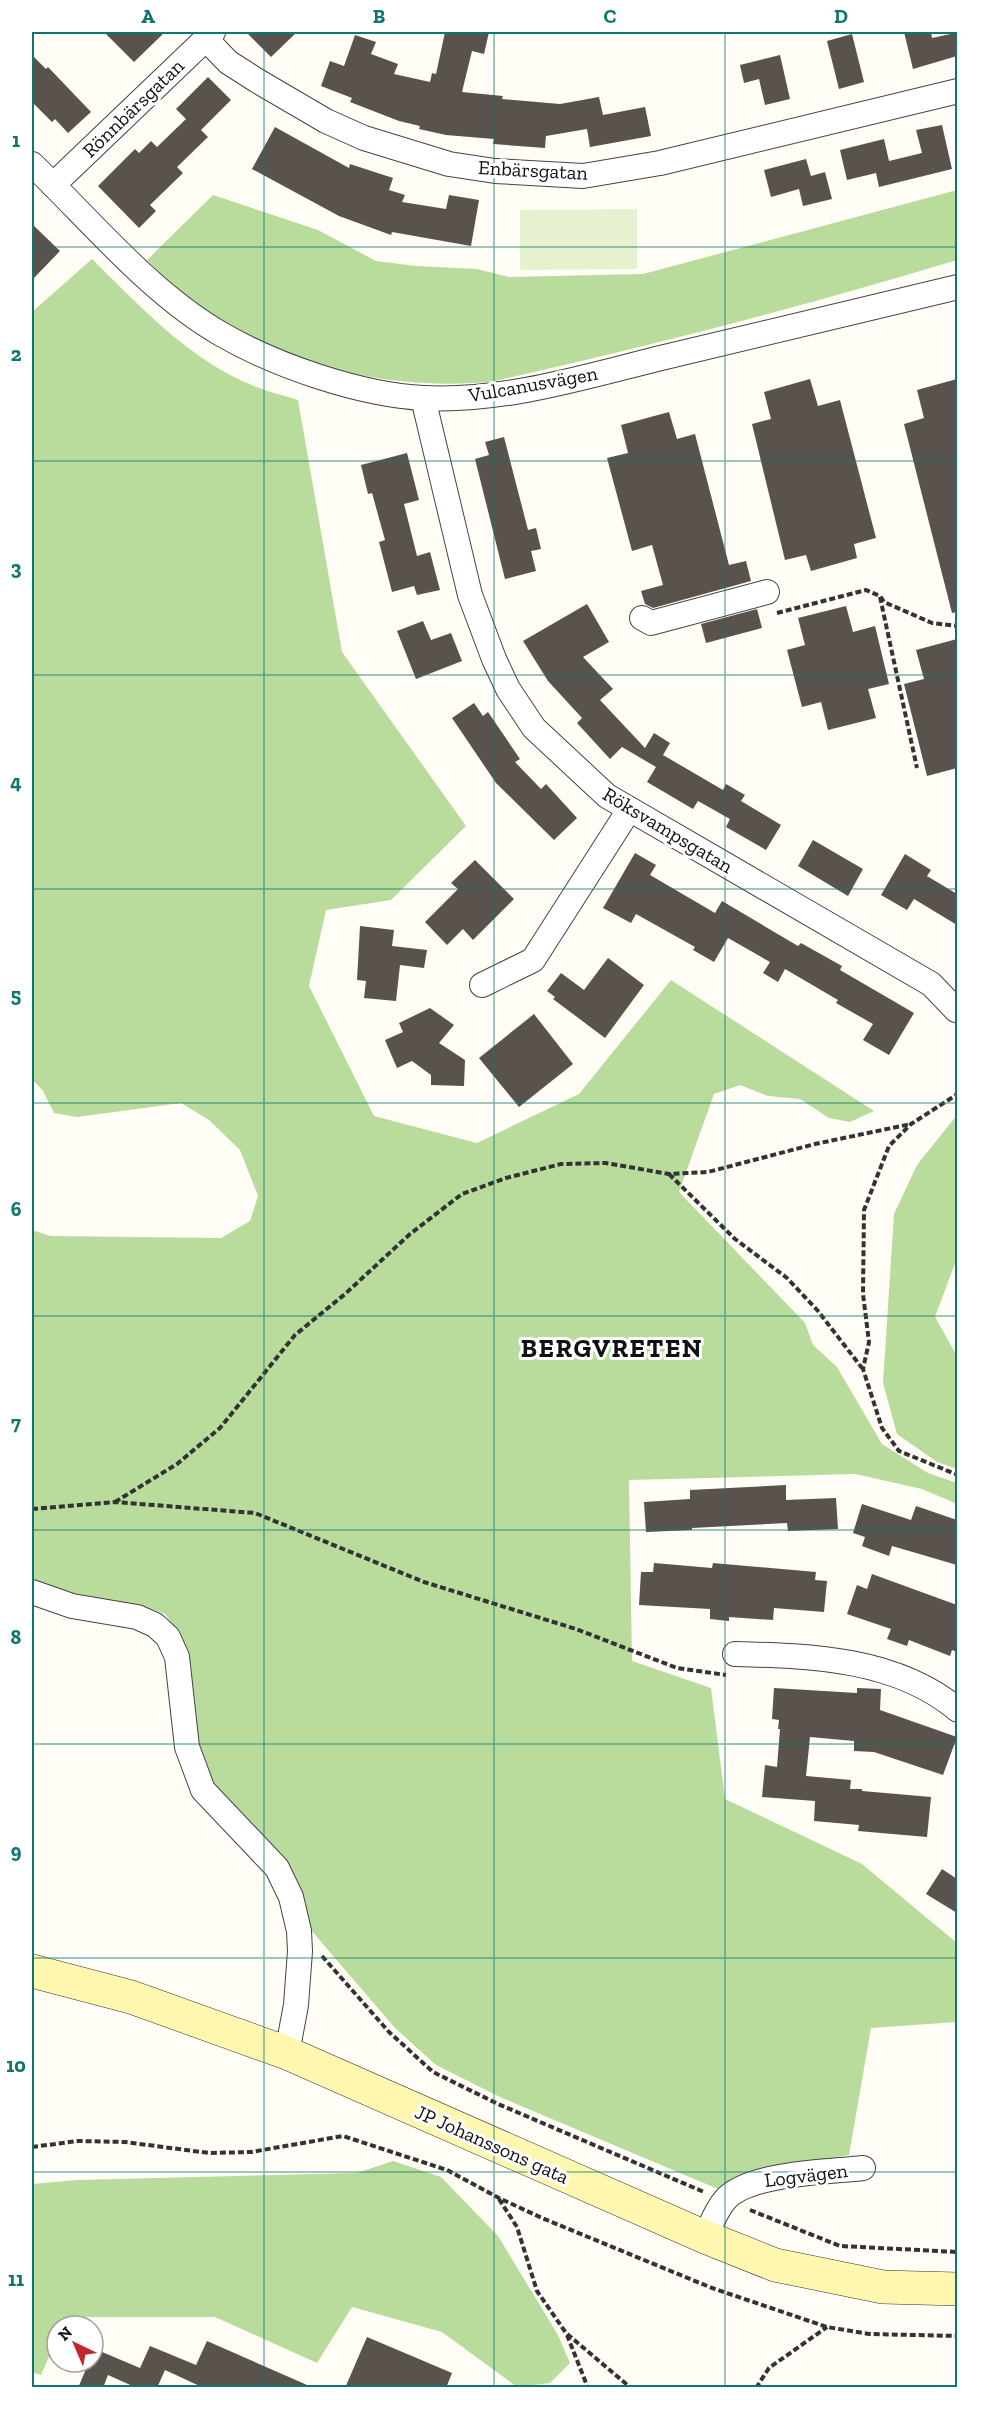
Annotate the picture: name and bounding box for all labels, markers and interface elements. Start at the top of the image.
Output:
text: A [141,4,155,28]
text: B [373,4,385,28]
text: C [604,4,617,28]
text: D [834,4,848,28]
street label: Rönnbärsgatan [77,53,189,162]
text: 1 [12,128,20,152]
street label: Enbärsgatan [478,155,589,185]
text: 2 [11,342,22,366]
street label: Vulcanusvägen [466,361,600,407]
text: 3 [11,556,22,580]
text: 4 [10,770,22,794]
street label: Röksvampsgatan [599,782,738,879]
text: 5 [11,983,21,1007]
text: 6 [11,1197,22,1221]
district label: BERGVRETEN [521,1332,703,1364]
text: 7 [11,1411,21,1435]
text: 8 [11,1625,22,1649]
text: 9 [11,1839,22,1863]
text: 10 [6,2053,26,2077]
street label: JP Johanssons gata [411,2099,573,2189]
street label: Logvägen [763,2158,850,2192]
text: 11 [8,2267,24,2291]
north arrow [45,2314,105,2374]
text: N [54,2323,76,2345]

